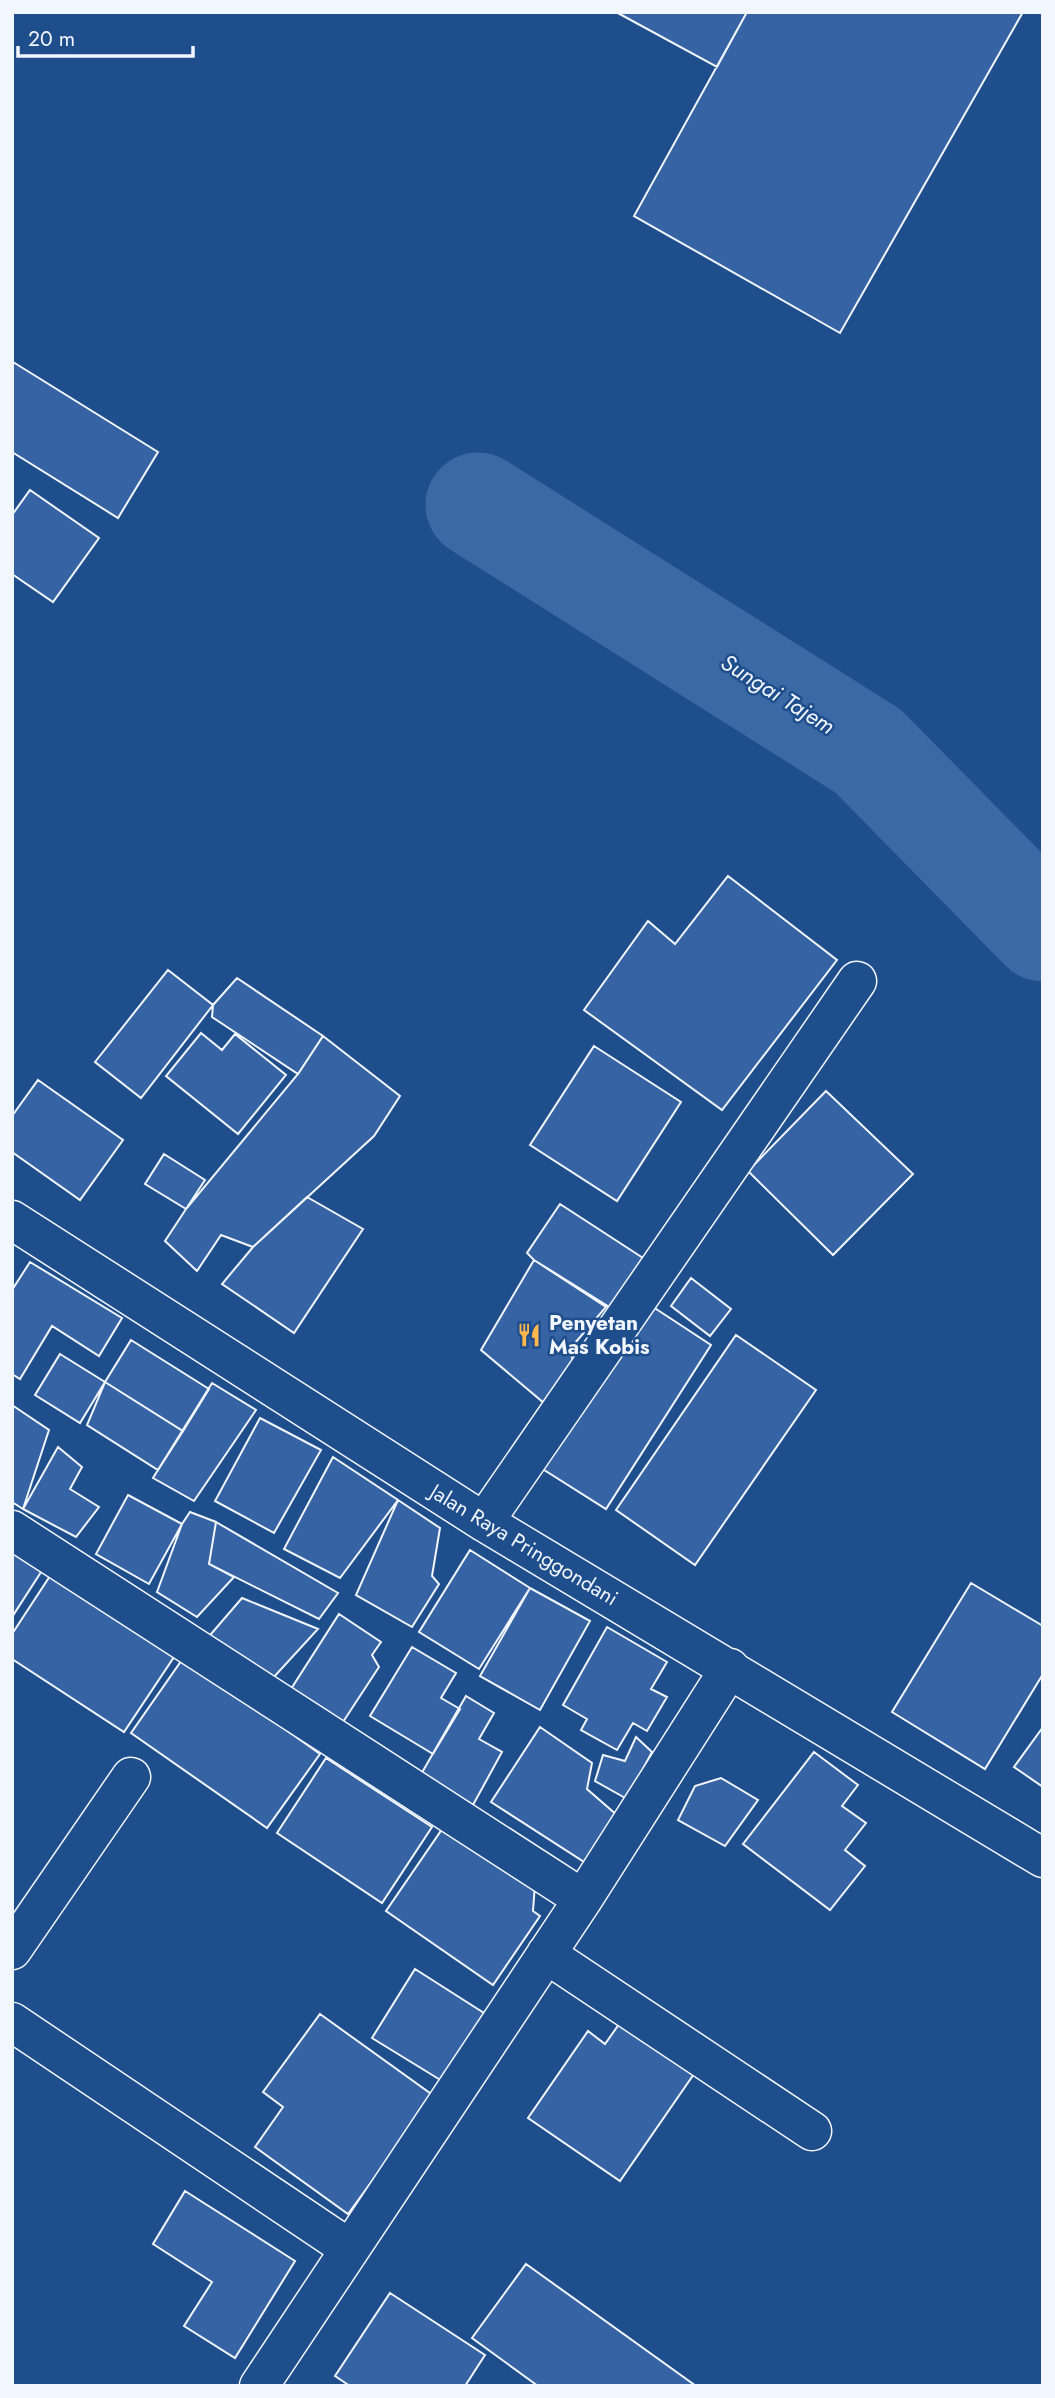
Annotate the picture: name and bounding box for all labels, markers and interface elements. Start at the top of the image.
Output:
scale bar [18,14,192,58]
text: 20 m [28,24,75,54]
water label: Sungai Tajem [714,645,842,743]
place label: Penyetan Mas Kobis [549,1308,650,1362]
restaurant icon: Penyetan Mas Kobis [515,1321,543,1349]
street label: Jalan Raya Pringgondani [422,1475,624,1613]

